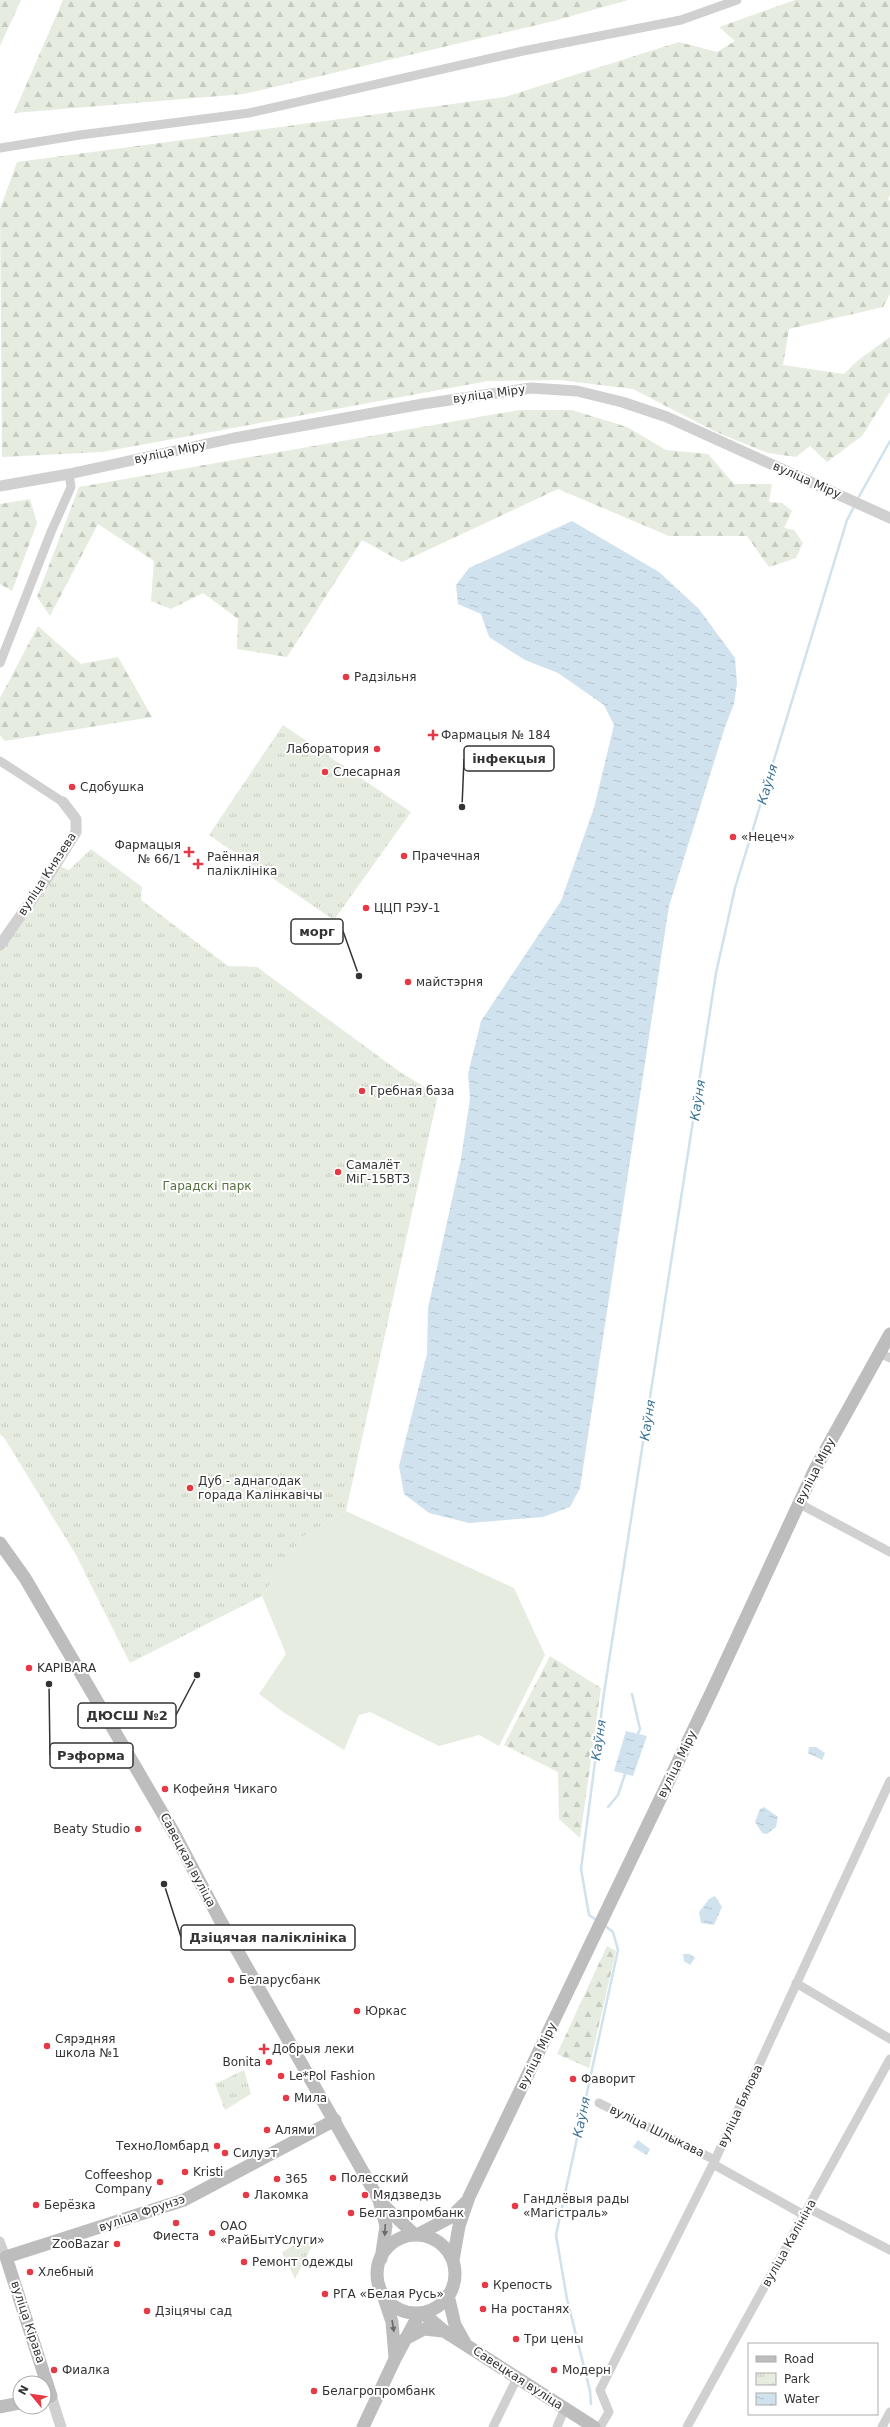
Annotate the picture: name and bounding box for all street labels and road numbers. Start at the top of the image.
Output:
street label: вуліца Міру [452,382,526,406]
street label: вуліца Міру [133,438,207,466]
street label: вуліца Міру [771,459,843,501]
street label: вуліца Князева [15,830,79,918]
street label: вуліца Міру [792,1435,838,1507]
street label: вуліца Міру [655,1728,699,1800]
street label: Савецкая вуліца [157,1810,219,1910]
street label: вуліца Міру [515,2020,559,2092]
street label: вуліца Бялова [715,2063,765,2149]
street label: вуліца Шлыкава [607,2102,707,2160]
street label: вуліца Фрунзэ [97,2192,187,2234]
street label: вуліца Калініна [759,2197,819,2289]
street label: вуліца Кірава [8,2279,48,2365]
street label: Савецкая вуліца [470,2344,566,2412]

